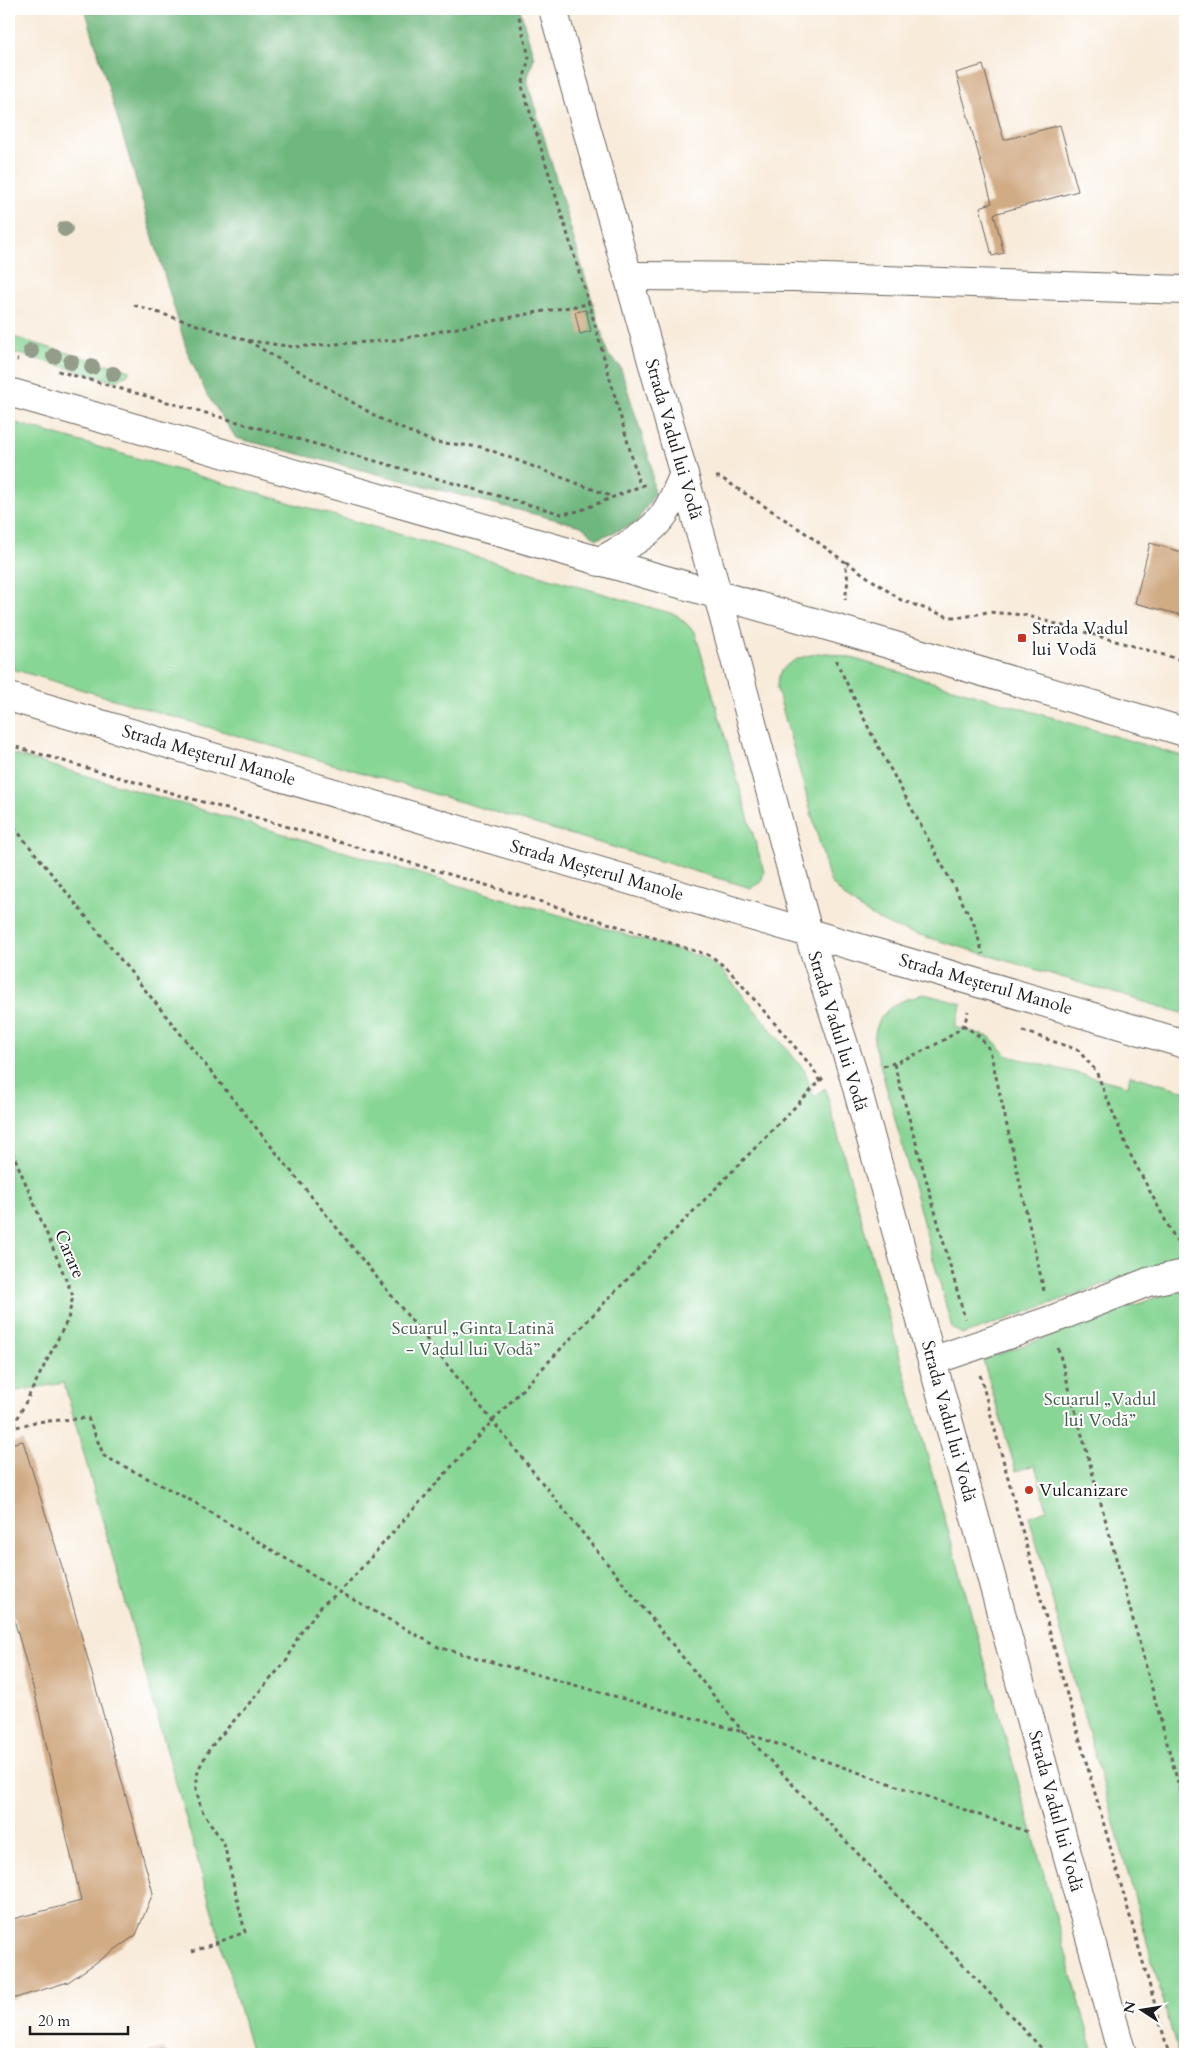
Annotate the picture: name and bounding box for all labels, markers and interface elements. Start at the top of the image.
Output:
street label: Strada Vadul lui Vodă [639,356,708,523]
place label: Strada Vadul lui Vodă [1032,616,1129,662]
marker: Strada Vadul lui Vodă [1016,632,1028,644]
street label: Strada Meșterul Manole [119,719,299,792]
street label: Strada Meșterul Manole [507,834,687,907]
street label: Strada Vadul lui Vodă [801,948,874,1114]
street label: Strada Meșterul Manole [896,948,1076,1021]
street label: Carare [48,1226,91,1282]
park label: Scuarul „Ginta Latină - Vadul lui Vodă” [392,1316,555,1362]
street label: Strada Vadul lui Vodă [915,1338,982,1505]
park label: Scuarul „Vadul lui Vodă” [1044,1387,1157,1433]
place label: Vulcanizare [1039,1478,1129,1503]
marker: Vulcanizare [1023,1484,1035,1496]
street label: Strada Vadul lui Vodă [1022,1728,1089,1895]
north arrow [1116,1986,1166,2036]
text: N [1119,1999,1140,2015]
scale bar [30,2003,128,2035]
text: 20 m [38,2011,70,2031]

